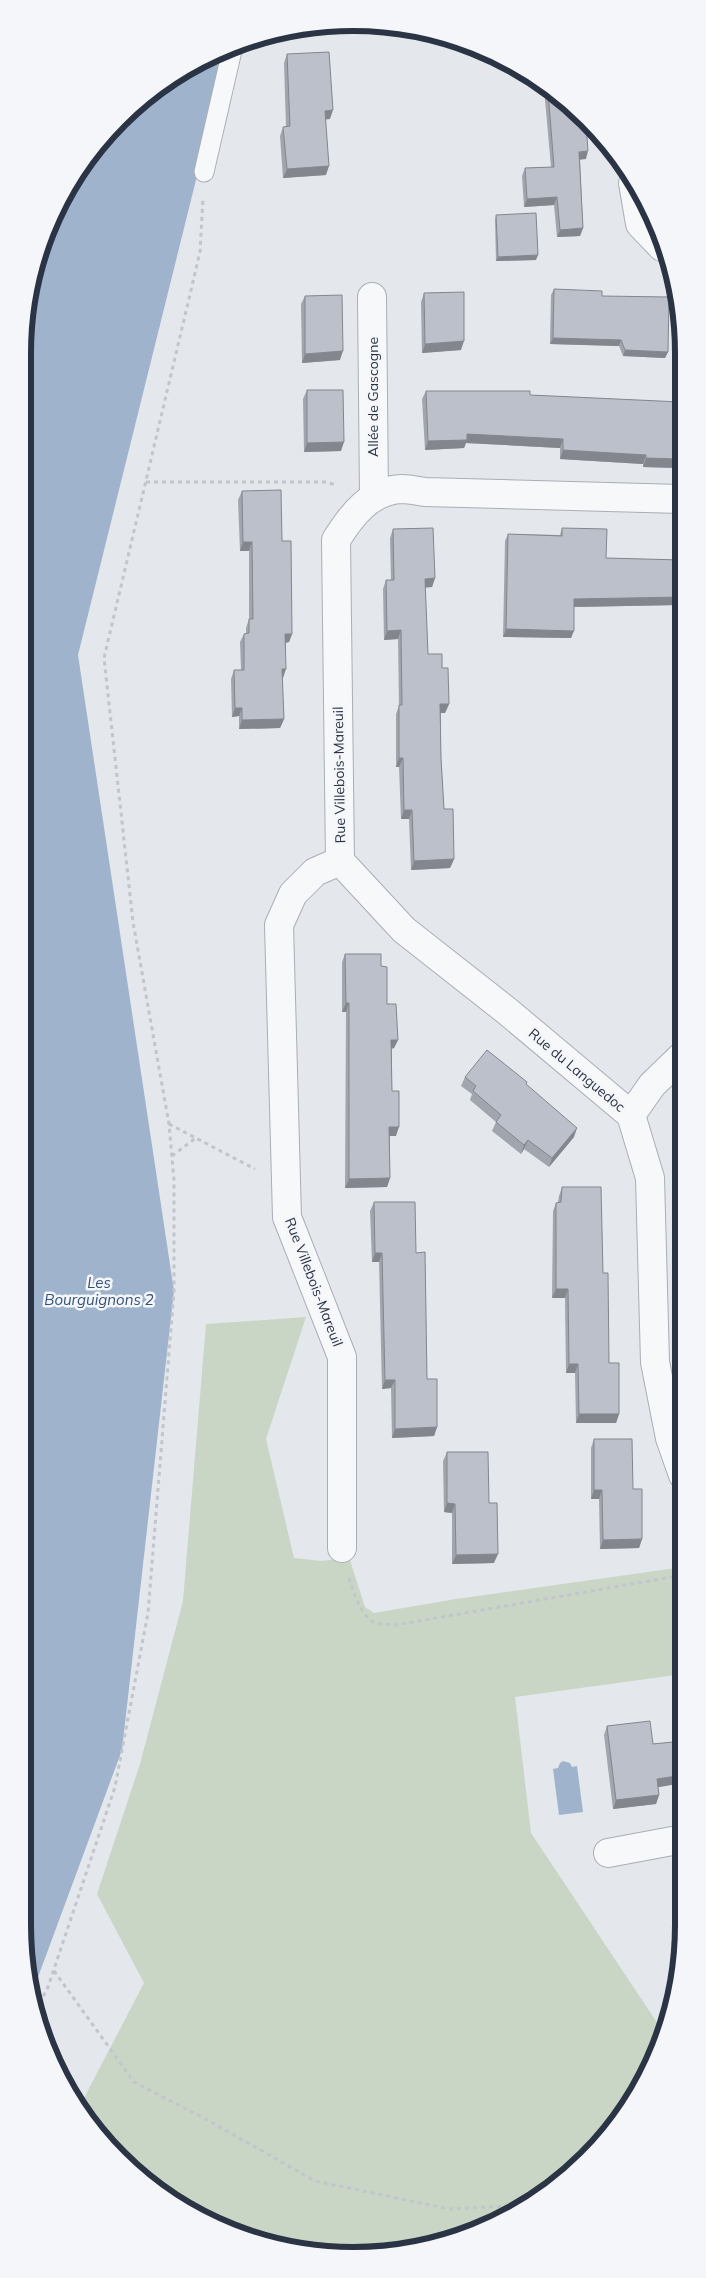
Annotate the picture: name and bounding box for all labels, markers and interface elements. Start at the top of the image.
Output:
street label: Allée de Gascogne [364,337,382,457]
street label: Rue Villebois-Mareuil [329,706,349,844]
street label: Rue du Languedoc [525,1024,629,1116]
street label: Rue Villebois-Mareuil [281,1215,347,1349]
water label: Les Bourguignons 2 [44,1273,154,1309]

